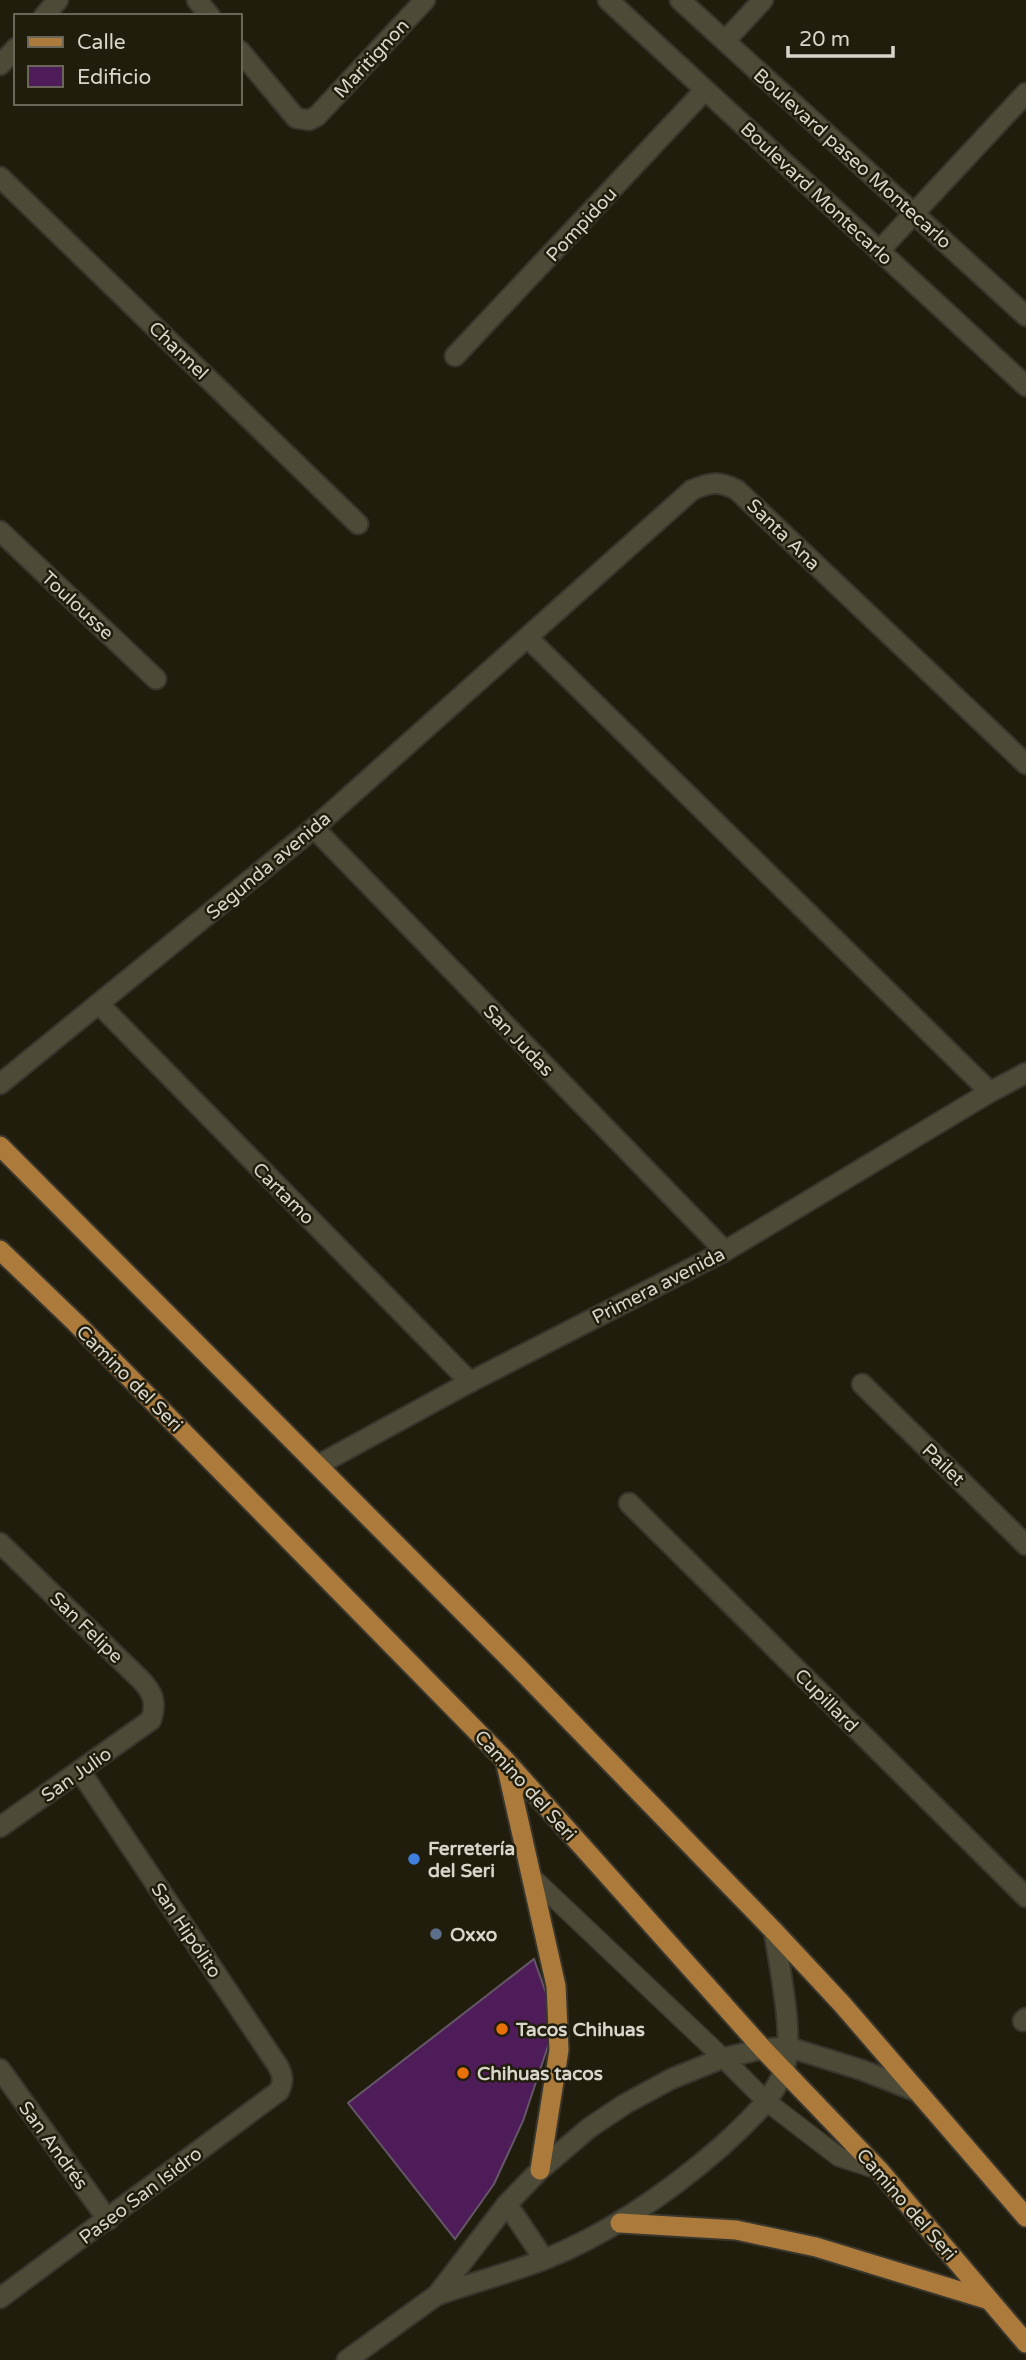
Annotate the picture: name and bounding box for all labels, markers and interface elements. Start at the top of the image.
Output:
legend [14,14,242,105]
scale bar [788,14,893,58]
street label: Maritignon [330,15,414,103]
text: 20 m [799,27,850,52]
text: Calle [77,30,126,55]
street label: Boulevard paseo Montecarlo [749,64,956,253]
text: Edificio [77,65,151,90]
street label: Boulevard Montecarlo [736,118,897,270]
street label: Pompidou [542,183,622,266]
street label: Channel [144,317,213,384]
street label: Santa Ana [742,495,824,575]
street label: Toulousse [37,567,118,645]
street label: Segunda avenida [202,807,335,924]
street label: San Judas [479,1000,558,1081]
street label: Cartamo [248,1158,319,1229]
street label: Primera avenida [588,1243,728,1329]
street label: Camino del Seri [72,1321,187,1436]
street label: Pailet [918,1439,969,1490]
street label: San Felipe [45,1588,127,1668]
street label: Cupillard [790,1664,863,1737]
street label: Camino del Seri [470,1726,581,1845]
street label: San Julio [37,1743,116,1807]
place label: Ferretería del Seri [428,1838,515,1882]
marker: Ferretería del Seri [406,1851,422,1867]
street label: San Hipólito [146,1879,226,1982]
place label: Oxxo [450,1924,497,1946]
marker: Oxxo [428,1926,444,1942]
place label: Tacos Chihuas [515,2019,645,2041]
marker: Tacos Chihuas [494,2021,510,2037]
place label: Chihuas tacos [477,2063,603,2085]
marker: Chihuas tacos [455,2065,471,2081]
street label: San Andrés [14,2097,92,2194]
street label: Paseo San Isidro [75,2143,206,2249]
street label: Camino del Seri [852,2144,961,2265]

